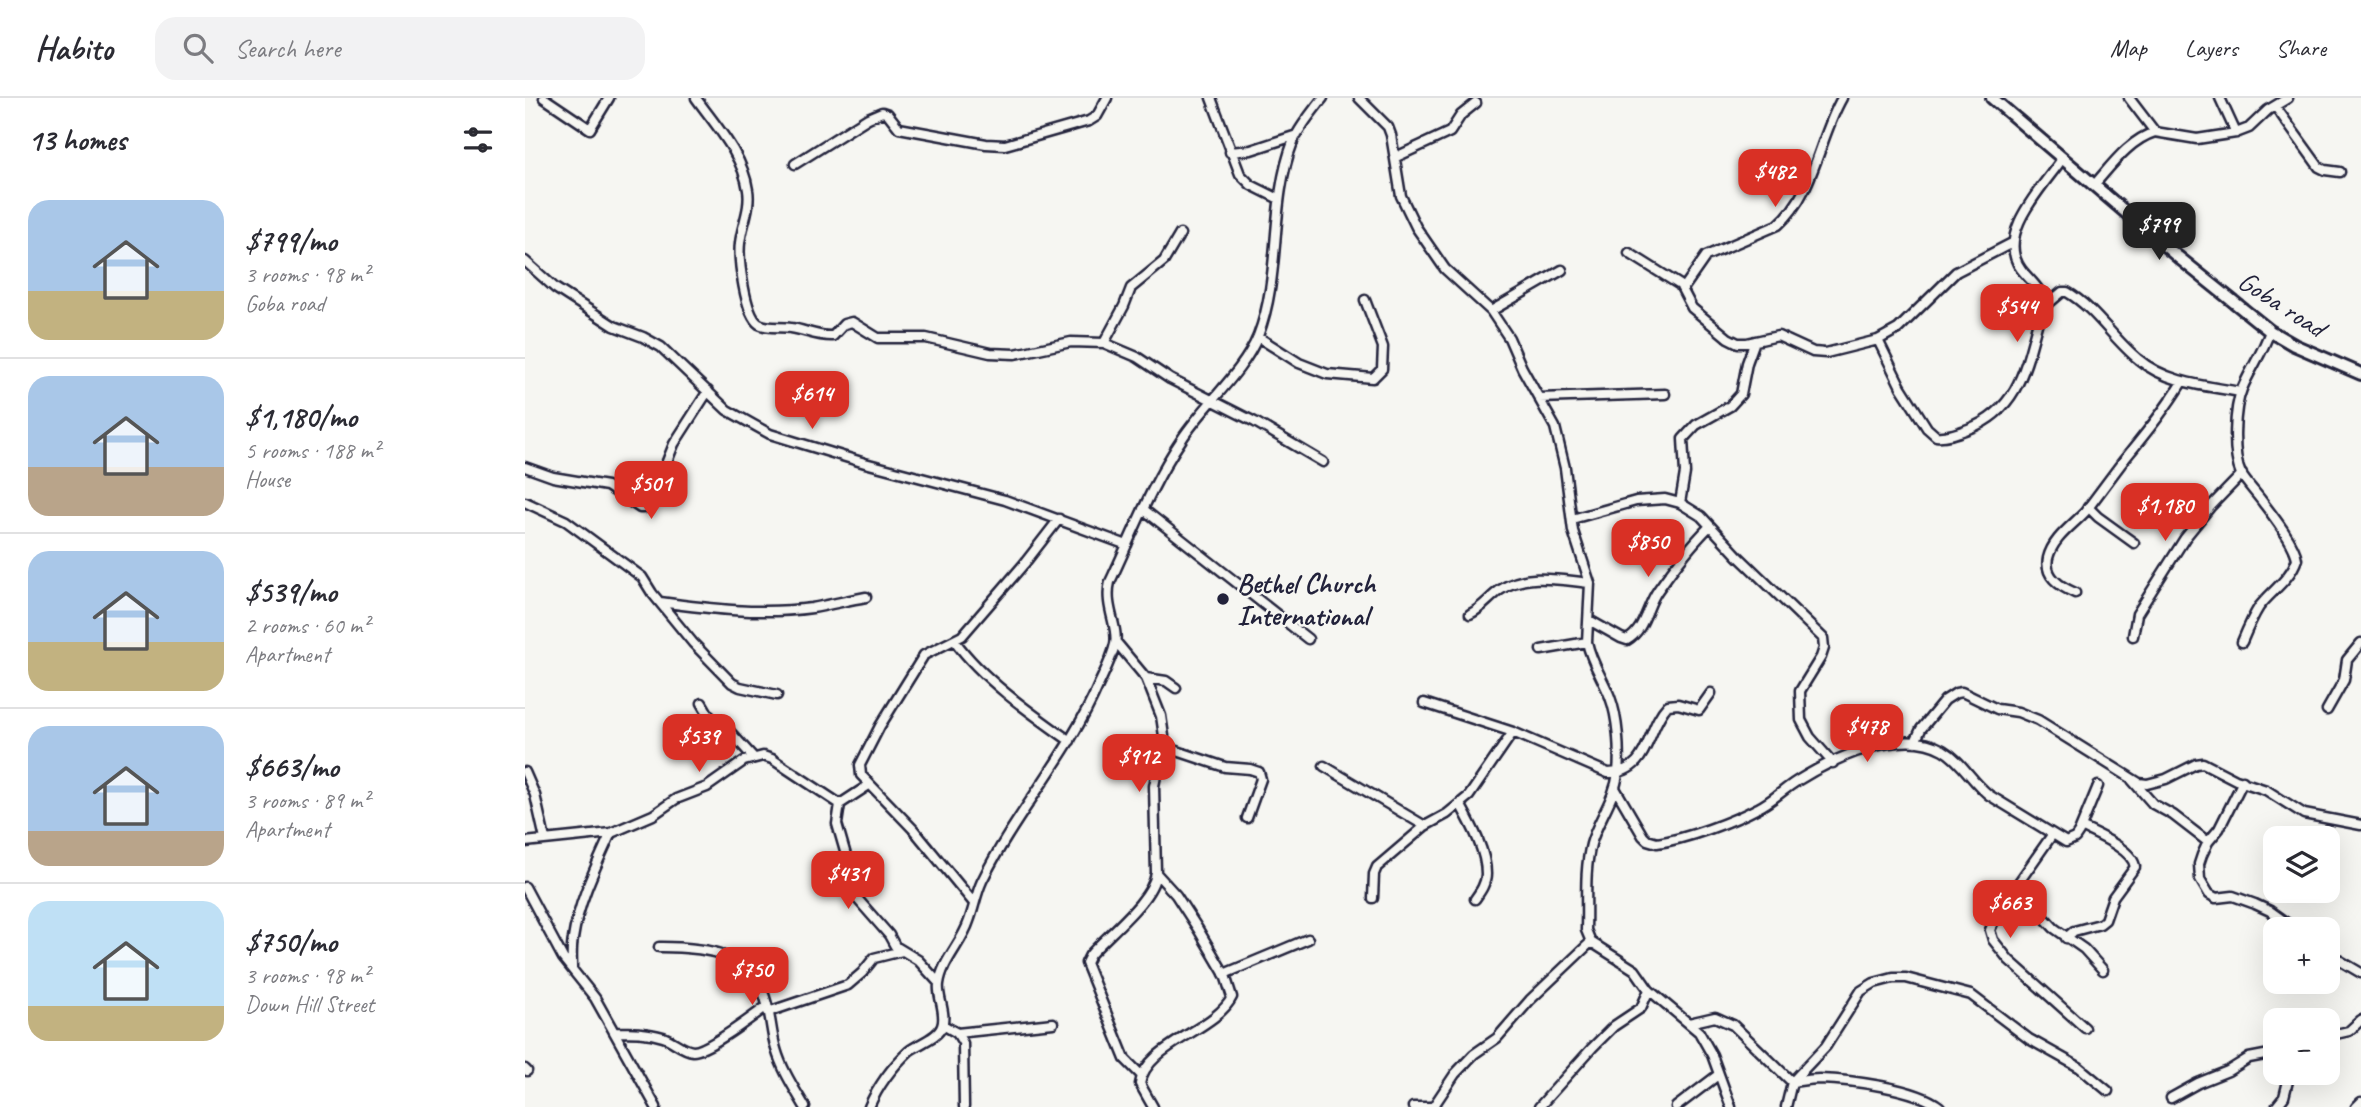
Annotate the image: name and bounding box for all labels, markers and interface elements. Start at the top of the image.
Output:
search box [155,17,645,80]
text: Habito [35,27,113,69]
icon: search [179,29,217,67]
text: Search here [235,32,341,65]
text: Map [2110,33,2147,63]
text: Layers [2185,33,2238,63]
text: Share [2276,33,2326,63]
text: 13 homes [28,121,126,159]
icon: filters [459,121,497,159]
pin: $482 [1734,150,1816,209]
text: $482 [1754,157,1796,186]
pin: $799 [2118,202,2200,262]
text: $799 [2139,210,2179,239]
text: $799/mo [245,222,337,260]
icon: home [84,228,168,312]
text: 3 rooms · 98 m² [245,260,369,289]
street label: Goba road [2232,263,2336,347]
pin: $544 [1976,285,2058,344]
text: Goba road [245,289,325,318]
text: $544 [1996,292,2038,321]
pin: $614 [771,372,853,431]
text: $614 [791,379,833,408]
text: $1,180/mo [245,398,357,436]
icon: home [84,404,168,488]
text: 5 rooms · 188 m² [245,436,380,465]
pin: $501 [610,462,692,521]
text: House [245,465,290,494]
text: $501 [630,469,672,498]
pin: $1,180 [2108,484,2222,543]
text: $1,180 [2137,491,2193,520]
pin: $850 [1607,519,1689,579]
text: $850 [1627,527,1669,556]
place label: Bethel Church International [1237,566,1377,633]
text: $539/mo [245,573,337,611]
icon: home [84,579,168,663]
marker: Bethel Church International [1215,591,1231,607]
text: 2 rooms · 60 m² [245,611,369,640]
text: Apartment [245,640,330,669]
pin: $478 [1826,704,1908,764]
text: $478 [1846,712,1888,741]
pin: $539 [658,714,740,774]
text: $539 [679,722,719,751]
pin: $912 [1098,734,1180,794]
text: $912 [1118,742,1160,771]
text: $663/mo [245,748,339,786]
icon: home [84,754,168,838]
text: 3 rooms · 89 m² [245,786,369,815]
text: Apartment [245,815,330,844]
map controls [2263,826,2340,1085]
button: layers [2263,826,2340,903]
pin: $431 [807,852,889,911]
text: $431 [827,859,869,888]
pin: $663 [1969,880,2051,940]
text: $663 [1989,888,2031,917]
button: + [2263,917,2340,994]
text: $750/mo [245,923,337,961]
icon: home [84,929,168,1013]
pin: $750 [711,948,793,1007]
text: $750 [732,955,772,984]
text: 3 rooms · 98 m² [245,961,369,990]
text: Down Hill Street [245,990,374,1019]
button: − [2263,1008,2340,1085]

